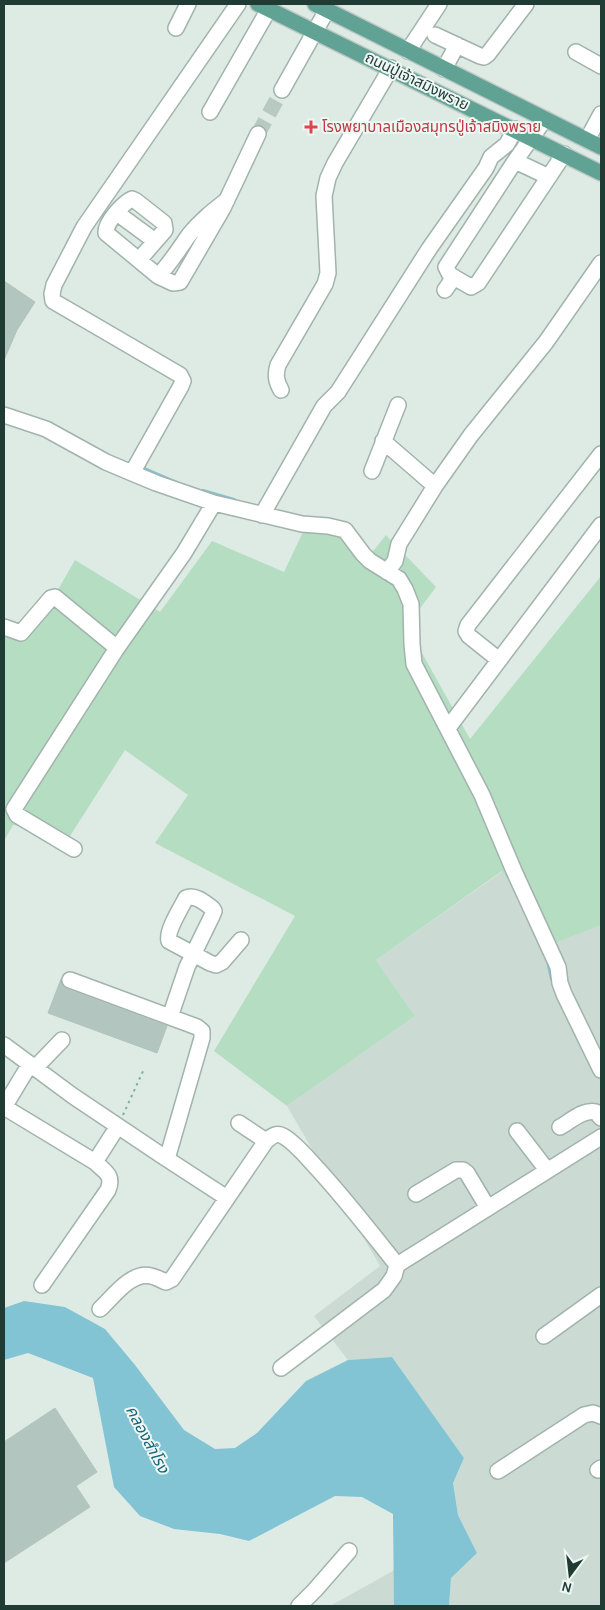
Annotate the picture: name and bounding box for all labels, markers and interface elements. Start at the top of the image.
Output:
street label: ถนนปู่เจ้าสมิงพราย [362,48,472,114]
place label: โรงพยาบาลเมืองสมุทรปู่เจ้าสมิงพราย [322,118,541,136]
marker: โรงพยาบาลเมืองสมุทรปู่เจ้าสมิงพราย [304,120,318,134]
water label: คลองสำโรง [122,1402,174,1477]
north arrow [545,1550,595,1600]
text: N [560,1578,574,1597]

